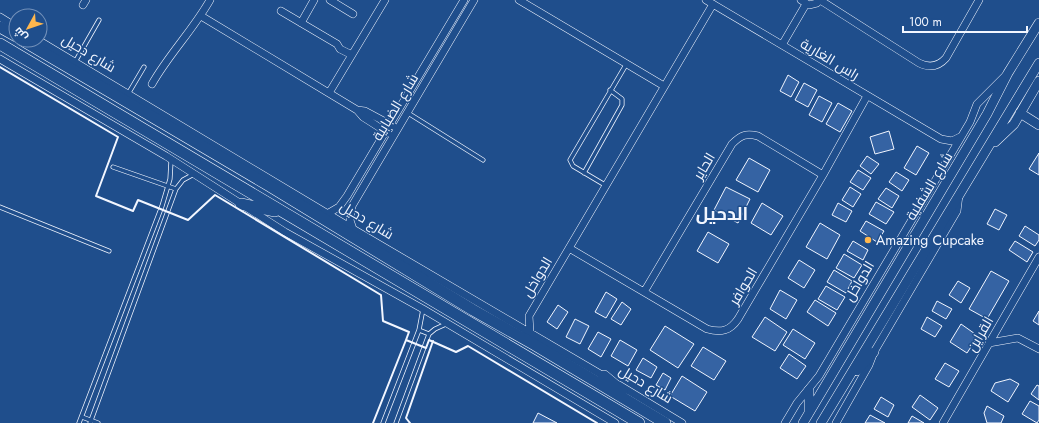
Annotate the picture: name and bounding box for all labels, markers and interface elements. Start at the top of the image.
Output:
north arrow [8,8,48,48]
scale bar [903,8,1027,34]
text: 100 m [909,13,942,31]
text: ش [10,24,31,45]
street label: شارع دحيل [58,29,120,77]
street label: راس الغارية [797,33,863,85]
street label: شارع الضبابية [367,70,423,144]
street label: شارع الشفلية [901,148,957,224]
street label: الحاير [688,149,720,184]
street label: شارع دحيل [336,196,398,244]
district label: الدحيل [696,201,748,227]
place label: Amazing Cupcake [876,230,984,250]
marker: Amazing Cupcake [863,235,873,245]
street label: الدواخل [517,253,557,301]
street label: الدواخل [839,257,879,305]
street label: الحوافر [723,263,762,309]
street label: القراين [962,313,998,355]
street label: شارع دحيل [615,360,677,408]

